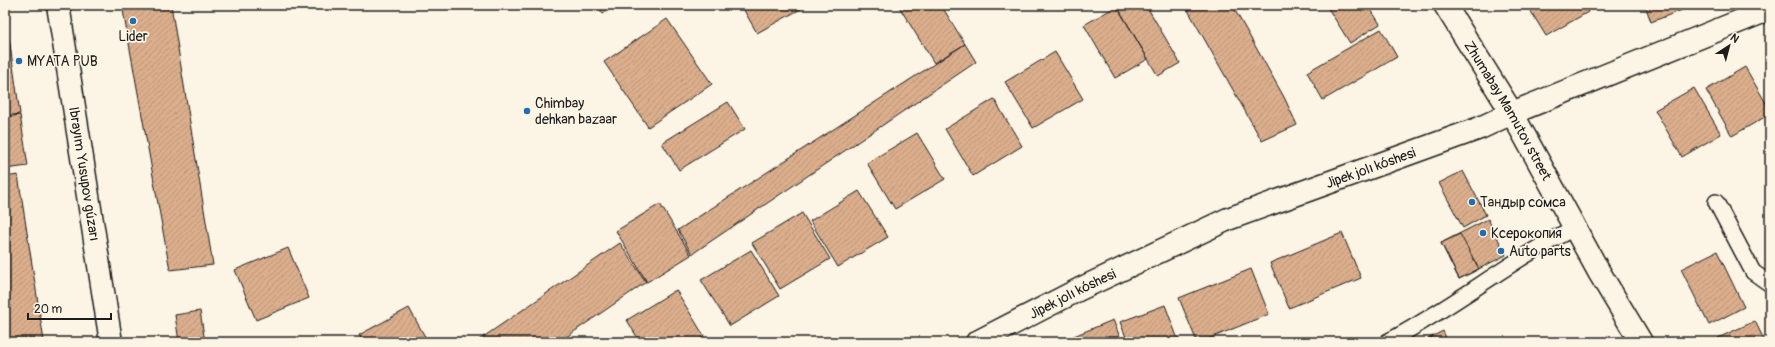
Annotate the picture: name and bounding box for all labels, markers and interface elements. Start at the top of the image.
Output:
marker: Lider [128,16,138,26]
north arrow [1709,26,1749,66]
place label: Lider [118,28,148,45]
text: N [1728,31,1742,46]
street label: Zhumabay Mamutov street [1460,38,1555,184]
place label: MYATA PUB [27,53,98,70]
marker: MYATA PUB [14,56,24,66]
place label: Chimbay dehkan bazaar [535,95,617,128]
street label: Ibrayım Yusupov gúzarı [65,106,103,242]
marker: Chimbay dehkan bazaar [522,106,532,116]
street label: Jipek jolı kóshesi [1323,144,1418,192]
place label: Тандыр сомса [1480,194,1566,211]
marker: Тандыр сомса [1467,197,1477,207]
place label: Ксерокопия [1491,225,1562,242]
marker: Ксерокопия [1478,228,1488,238]
place label: Auto parts [1509,243,1572,260]
marker: Auto parts [1496,246,1506,256]
street label: Jipek jolı kóshesi [1026,265,1119,323]
scale bar [28,295,111,321]
text: 20 m [34,302,63,317]

